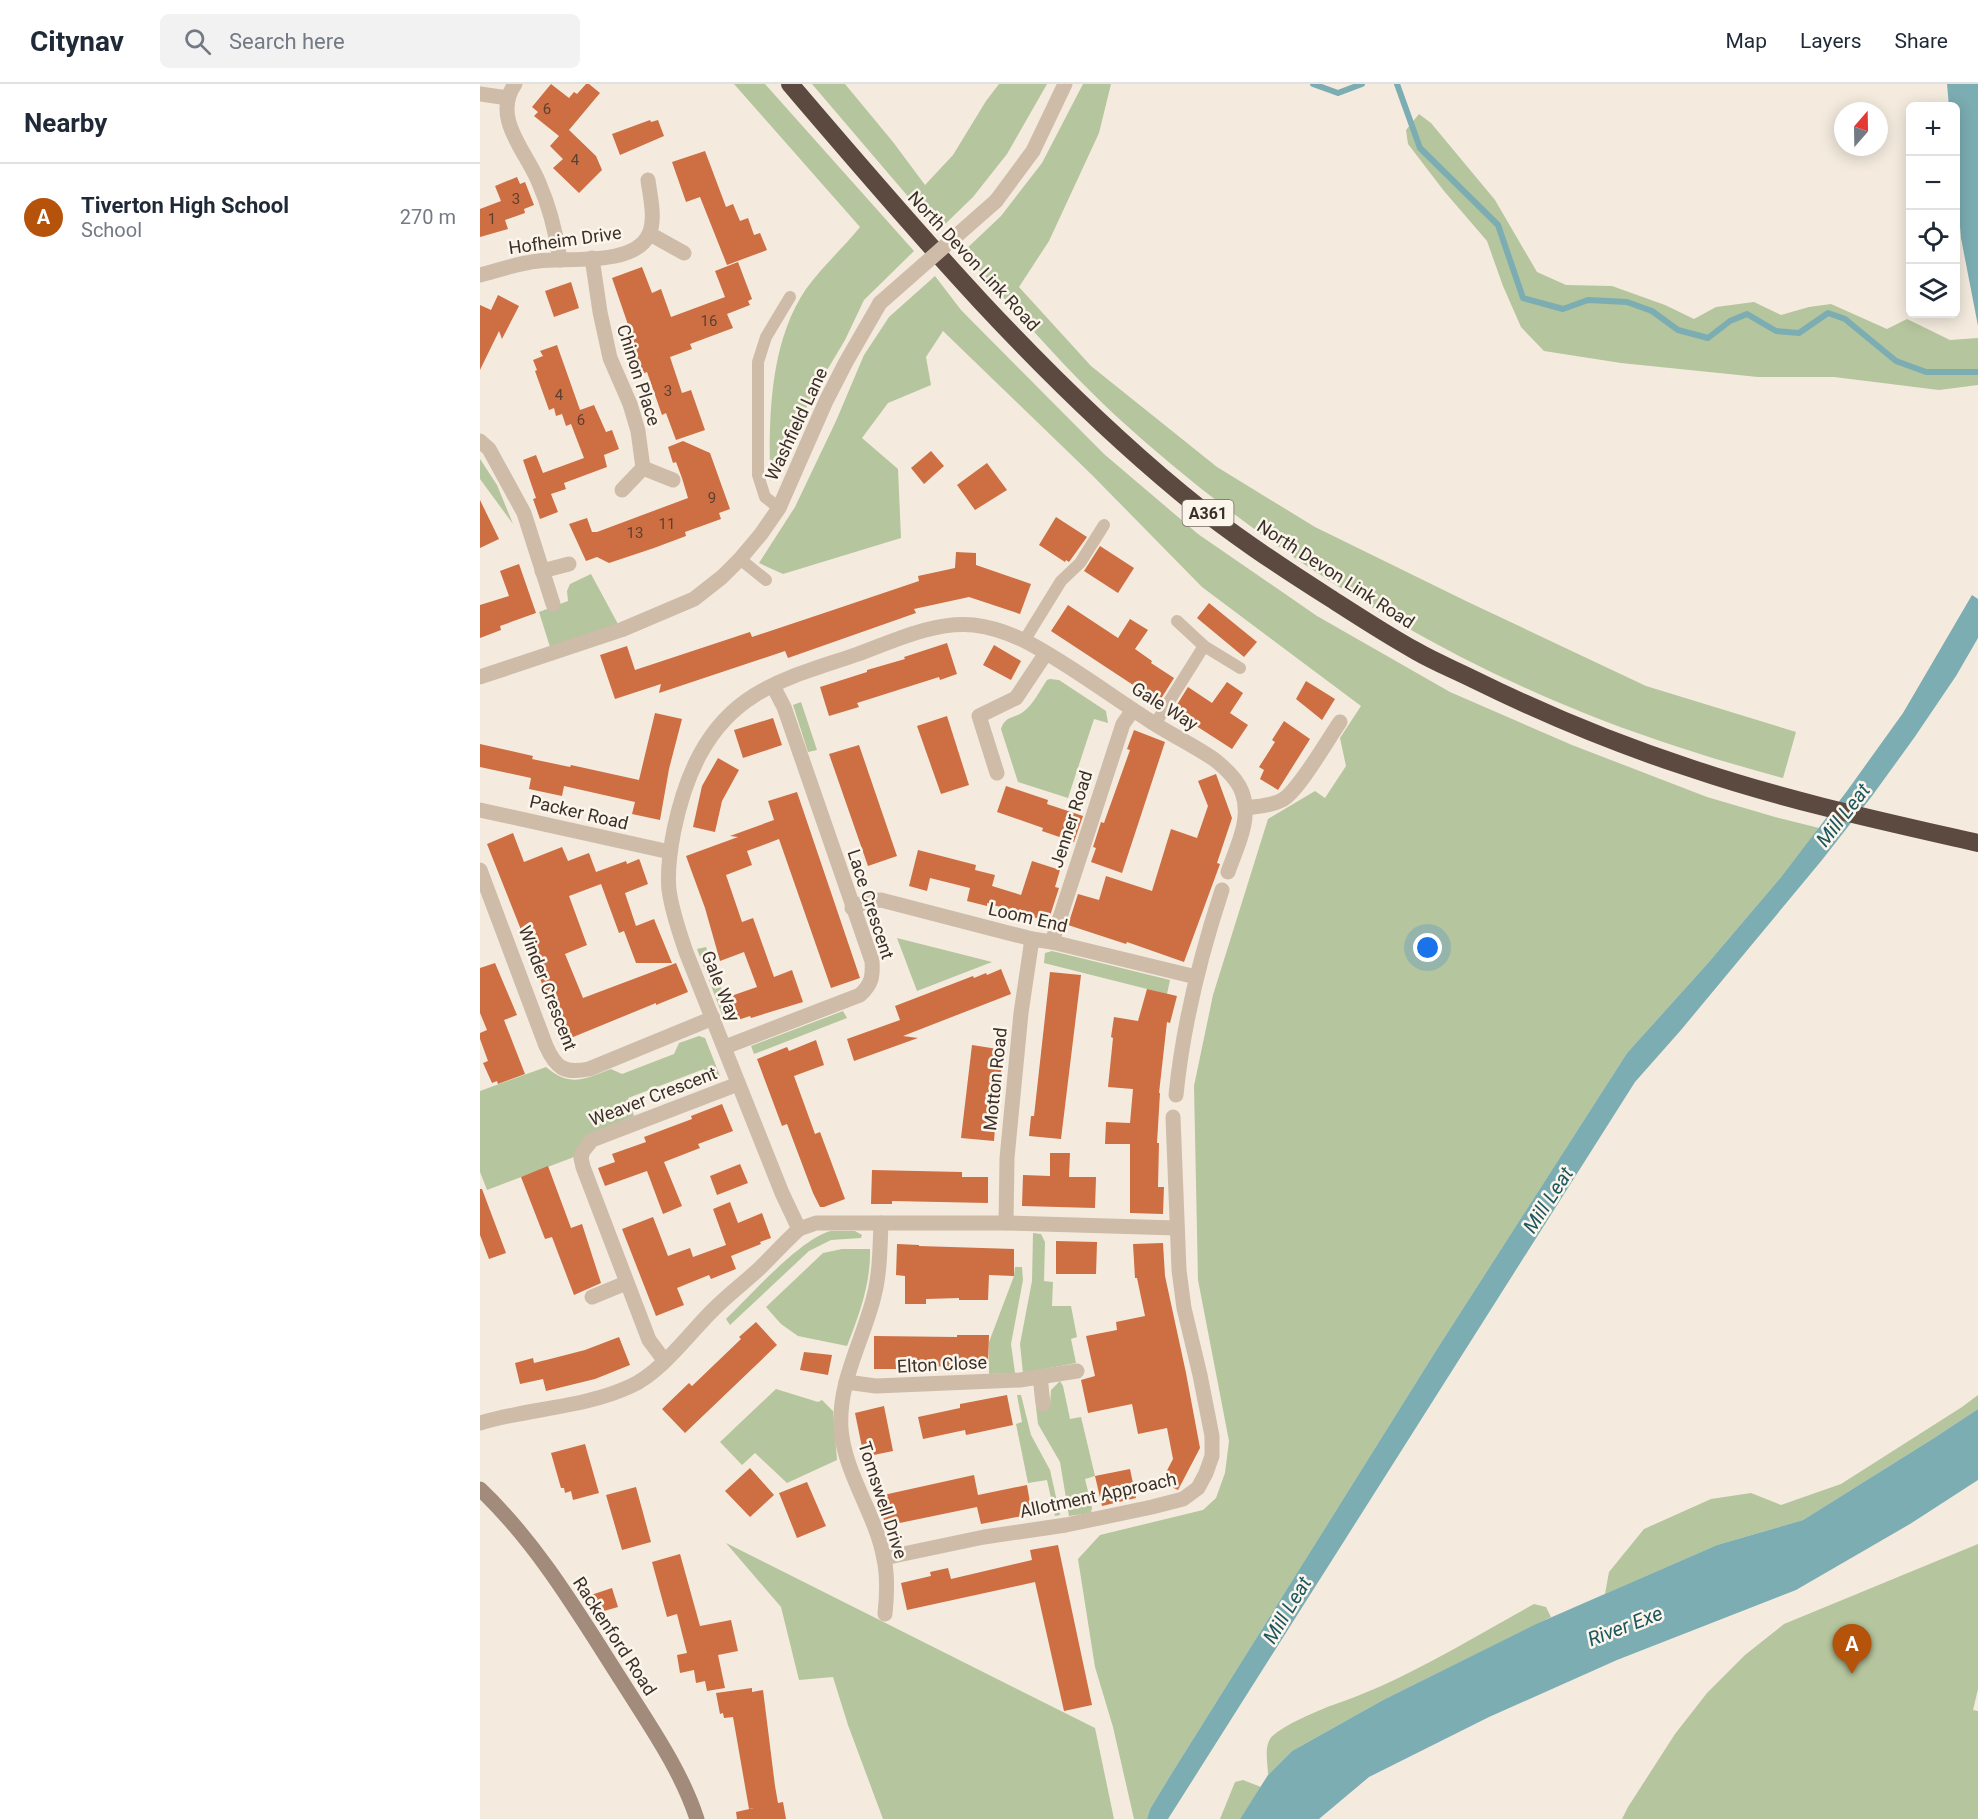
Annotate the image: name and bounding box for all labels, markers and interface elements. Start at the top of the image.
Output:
search box [160,14,580,68]
text: Citynav [30,25,124,58]
icon: search [181,25,214,58]
text: Search here [229,29,345,54]
text: Map [1725,29,1767,53]
text: Layers [1800,29,1861,53]
text: Share [1894,29,1948,53]
house number: 6 [543,100,551,118]
north arrow [1834,102,1888,156]
map controls [1906,102,1960,318]
button: + [1906,102,1960,156]
text: Nearby [24,108,107,138]
house number: 4 [571,151,580,169]
button: − [1906,156,1960,210]
street label: North Devon Link Road [904,187,1044,335]
house number: 3 [512,190,520,208]
text: Tiverton High School [81,193,289,218]
text: A [37,205,50,229]
text: 270 m [400,205,456,229]
house number: 1 [488,210,496,228]
button: locate [1906,210,1960,264]
text: School [81,218,142,242]
street label: Hofheim Drive [507,222,623,258]
button: layers [1906,264,1960,318]
house number: 16 [701,312,717,330]
street label: Chinon Place [613,322,665,428]
street label: Washfield Lane [761,364,831,484]
house number: 3 [664,382,672,400]
house number: 4 [555,386,564,404]
house number: 6 [577,411,585,429]
house number: 9 [708,489,716,507]
road number: A361 [1182,500,1234,526]
house number: 11 [659,515,675,533]
street label: North Devon Link Road [1253,515,1419,633]
house number: 13 [627,524,643,542]
street label: Gale Way [1128,677,1202,735]
street label: Jenner Road [1045,768,1097,870]
water label: Mill Leat [1811,778,1876,851]
street label: Packer Road [528,790,630,834]
street label: Lace Crescent [843,846,899,962]
street label: Loom End [986,898,1070,936]
street label: Winder Crescent [515,923,581,1053]
your location [1413,933,1442,962]
street label: Gale Way [697,948,745,1025]
street label: Motton Road [979,1026,1011,1132]
street label: Weaver Crescent [586,1062,720,1130]
water label: Mill Leat [1518,1162,1578,1237]
street label: Elton Close [896,1351,988,1377]
street label: Tomswell Drive [854,1439,912,1561]
street label: Allotment Approach [1018,1468,1178,1522]
water label: Mill Leat [1258,1572,1317,1648]
street label: Rackenford Road [569,1573,661,1699]
water label: River Exe [1584,1601,1666,1651]
pin: A [1832,1624,1872,1674]

